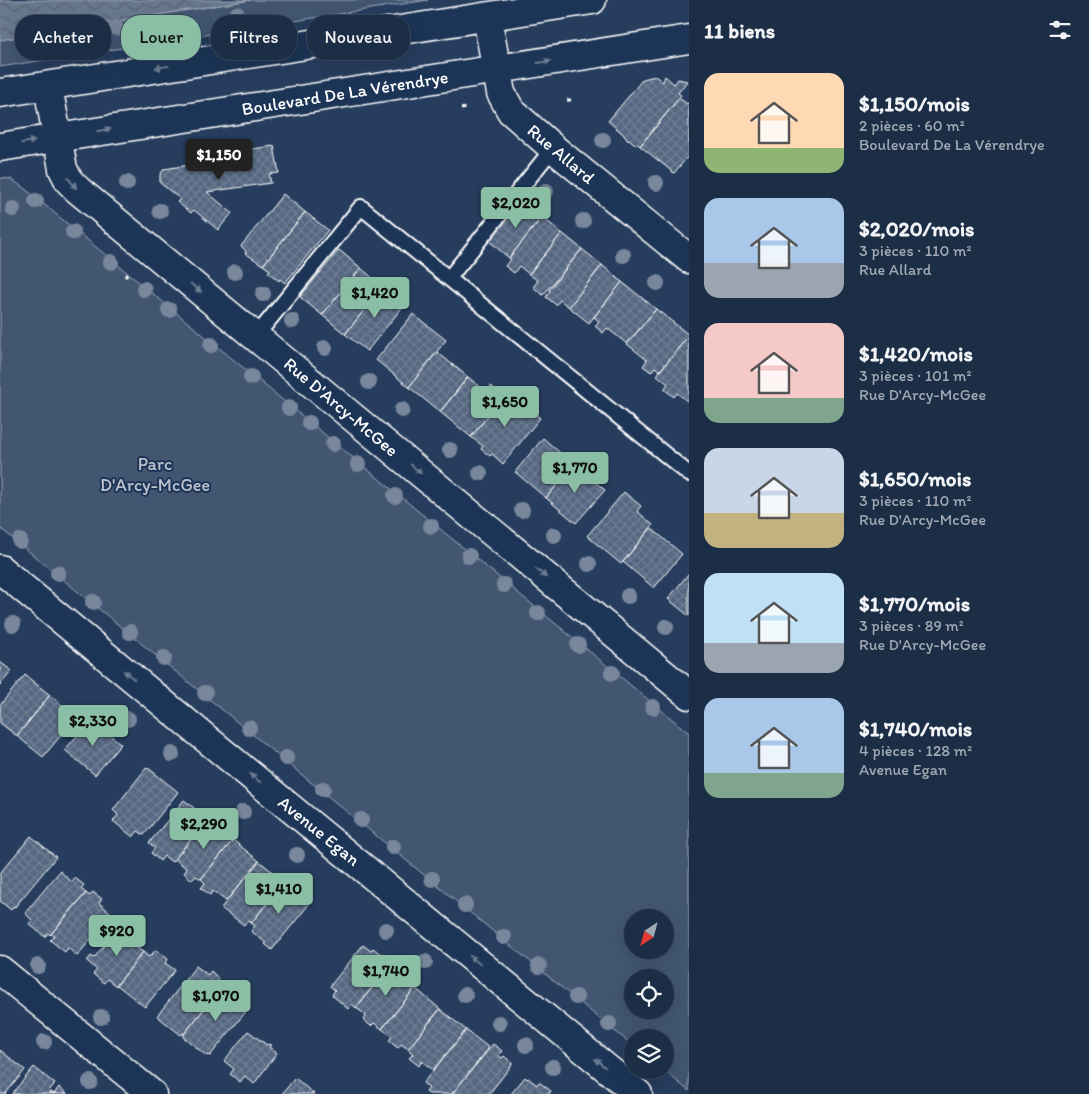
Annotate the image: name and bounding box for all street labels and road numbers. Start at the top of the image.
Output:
street label: Boulevard De La Vérendrye [240,66,450,120]
street label: Rue Allard [523,119,599,189]
street label: Rue D'Arcy-McGee [279,353,403,461]
street label: Avenue Egan [274,791,364,871]

